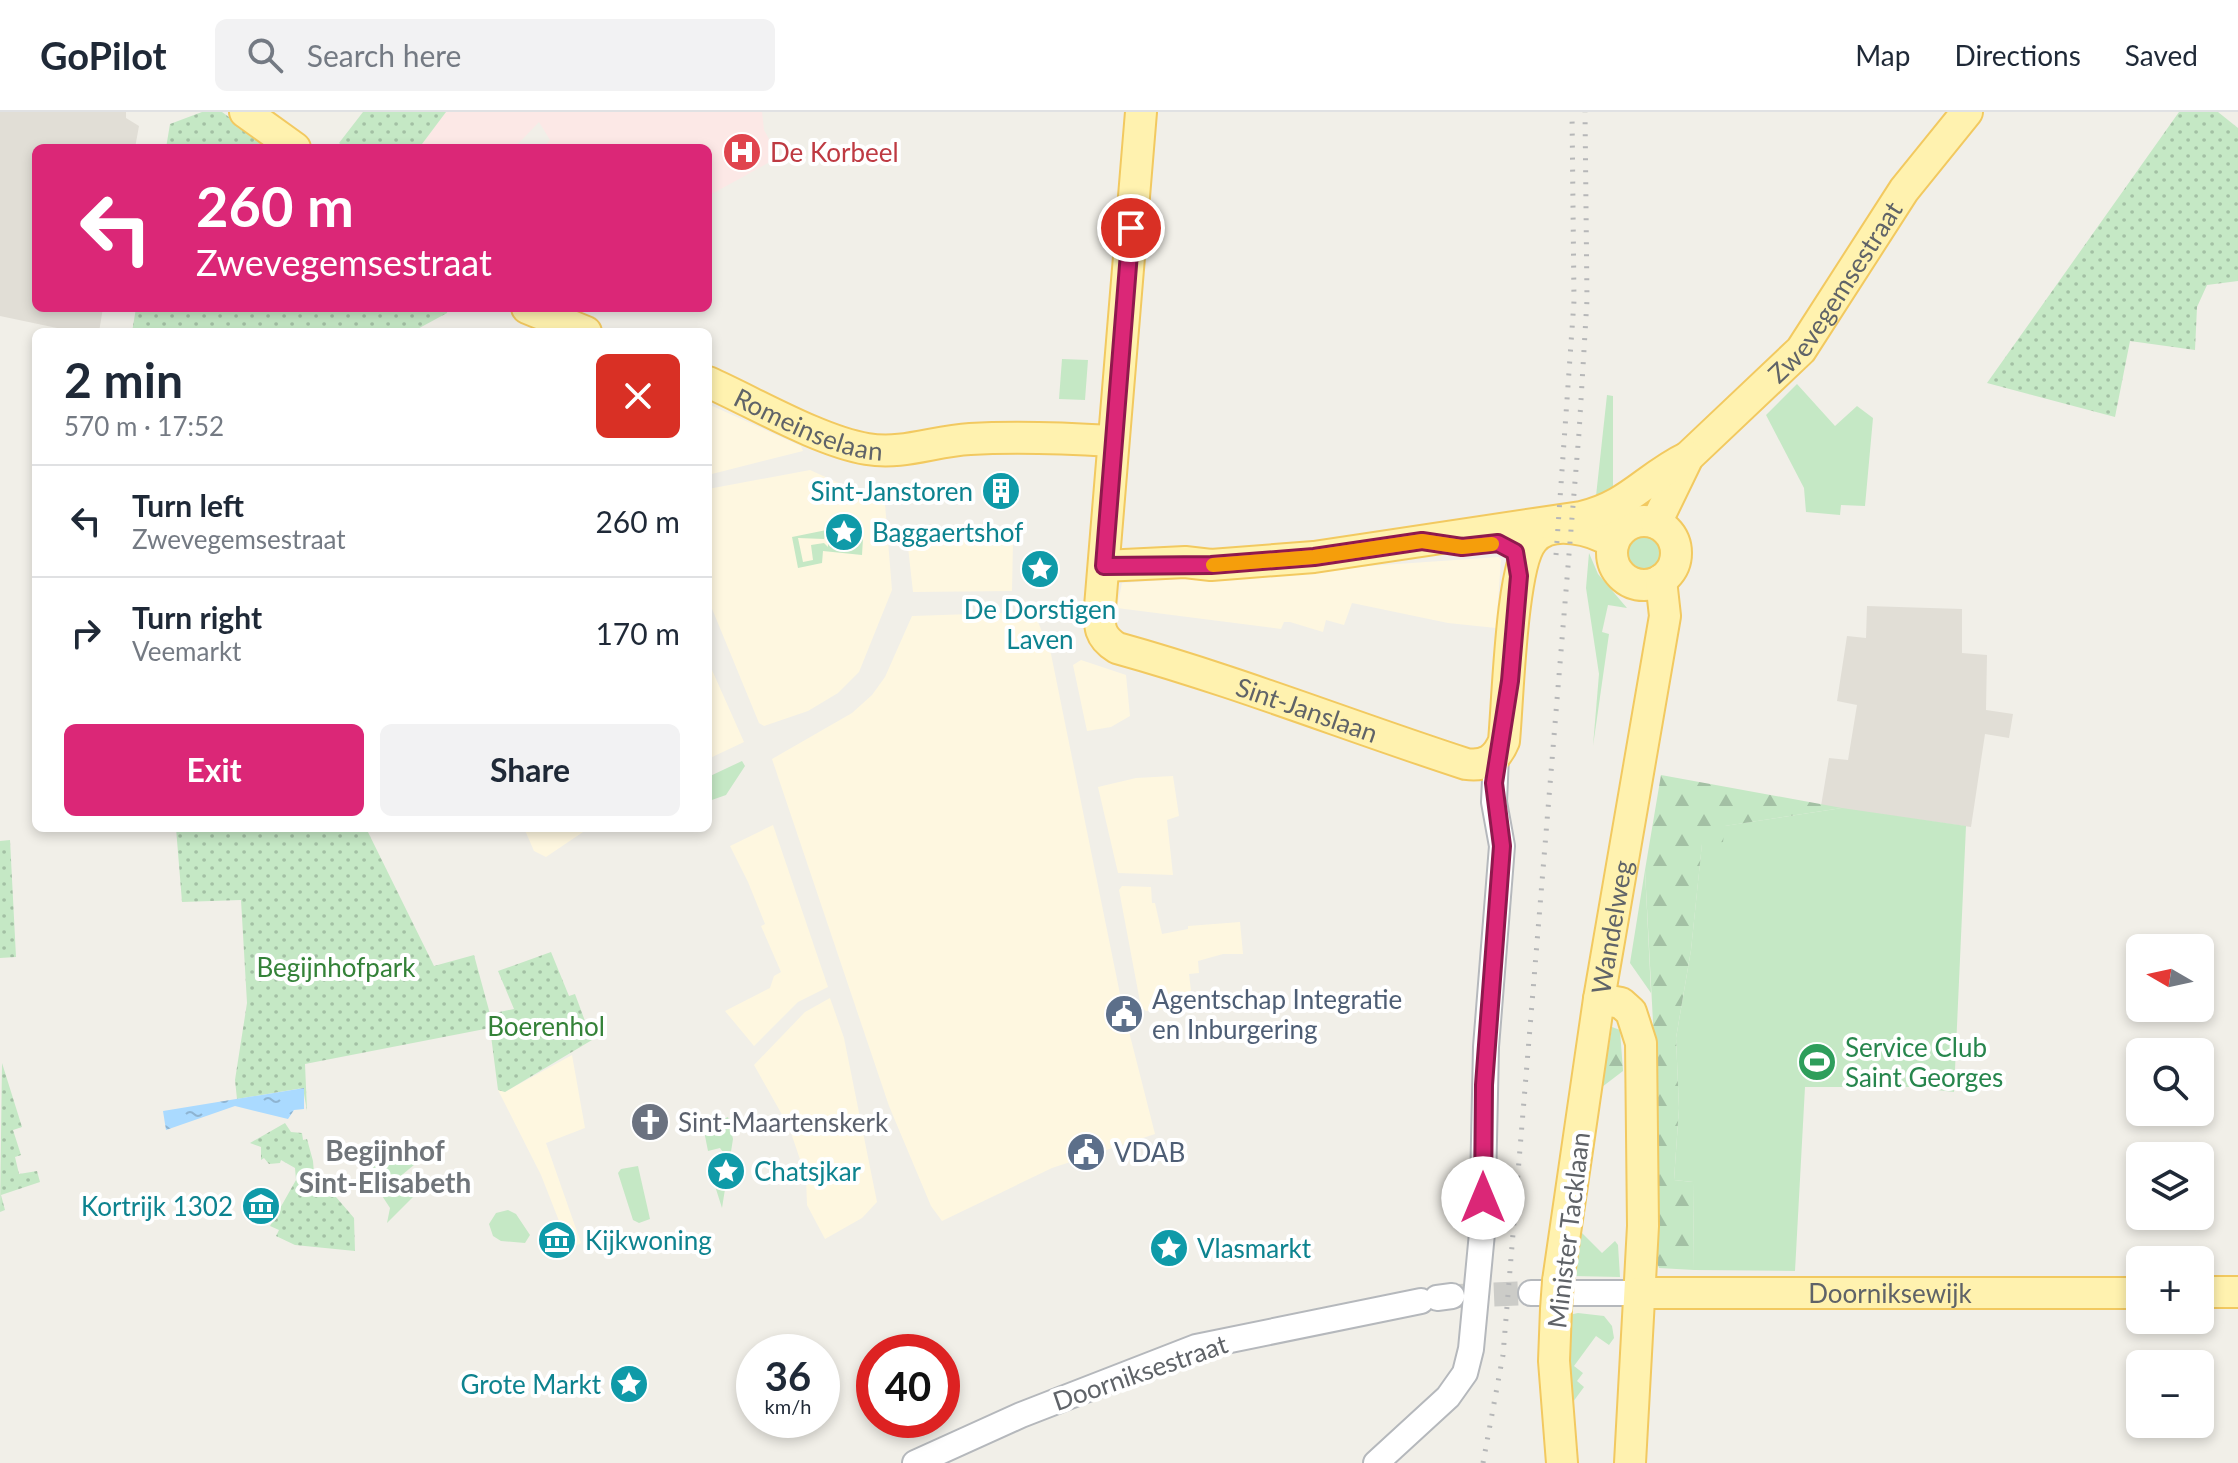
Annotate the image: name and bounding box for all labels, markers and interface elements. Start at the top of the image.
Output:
search box [215,19,775,91]
text: GoPilot [40,32,167,78]
icon: search [243,33,287,77]
text: Search here [307,37,461,73]
text: Map [1855,38,1910,72]
text: Directions [1954,38,2081,72]
text: Saved [2125,38,2198,72]
hospital icon: De Korbeel [721,131,763,173]
place label: De Korbeel [770,136,899,168]
text: 260 m [196,172,354,239]
icon: left [64,176,168,280]
pin [1097,194,1165,262]
street label: Zwevegemsestraat [1761,195,1909,389]
icon: arrive [1109,206,1153,250]
text: Zwevegemsestraat [196,240,492,284]
text: 2 min [64,351,183,408]
button: close [596,354,680,438]
street label: Romeinselaan [729,381,884,467]
text: 570 m · 17:52 [64,410,224,442]
building icon: Sint-Janstoren [980,470,1022,512]
place label: Sint-Janstoren [811,475,973,507]
text: Turn left [132,487,244,523]
icon: left [64,499,108,543]
text: 260 m [595,503,680,539]
place icon: Baggaertshof [823,511,865,553]
place label: Baggaertshof [872,516,1023,548]
text: Zwevegemsestraat [132,523,346,555]
place icon: De Dorstigen Laven [1019,548,1061,590]
place label: De Dorstigen Laven [964,593,1116,655]
text: Turn right [132,599,262,635]
icon: right [64,611,108,655]
text: 170 m [595,615,680,651]
text: Veemarkt [132,635,241,667]
street label: Sint-Janslaan [1232,670,1382,749]
button: Exit [64,724,364,816]
button: Share [380,724,680,816]
street label: Wandelweg [1584,858,1639,996]
north arrow [2126,934,2214,1022]
map controls [2126,934,2214,1438]
park label: Begijnhofpark [256,951,416,983]
place label: Agentschap Integratie en Inburgering [1152,983,1402,1045]
public building icon: Agentschap Integratie en Inburgering [1103,993,1145,1035]
park label: Boerenhol [487,1010,605,1042]
place label: Service Club Saint Georges [1845,1031,2003,1093]
button: search [2126,1038,2214,1126]
sports icon: Service Club Saint Georges [1796,1041,1838,1083]
church icon: Sint-Maartenskerk [629,1101,671,1143]
place label: Sint-Maartenskerk [678,1106,889,1138]
street label: Minister Tacklaan [1540,1130,1596,1330]
public building icon: VDAB [1065,1131,1107,1173]
district label: Begijnhof Sint-Elisabeth [299,1133,471,1199]
place label: VDAB [1114,1136,1185,1168]
button: layers [2126,1142,2214,1230]
place icon: Chatsjkar [705,1150,747,1192]
place label: Chatsjkar [754,1155,862,1187]
position arrow [1441,1156,1525,1240]
museum icon: Kortrijk 1302 [240,1185,282,1227]
place label: Kortrijk 1302 [81,1190,233,1222]
museum icon: Kijkwoning [536,1219,578,1261]
place label: Kijkwoning [585,1224,712,1256]
place icon: Vlasmarkt [1148,1227,1190,1269]
place label: Vlasmarkt [1197,1232,1312,1264]
button: + [2126,1246,2214,1334]
street label: Doorniksewijk [1808,1277,1973,1309]
street label: Doorniksestraat [1049,1327,1232,1417]
speed limit sign: 40 [856,1334,960,1438]
button: − [2126,1350,2214,1438]
text: 36 [765,1352,811,1400]
place icon: Grote Markt [608,1363,650,1405]
place label: Grote Markt [460,1368,602,1400]
text: km/h [765,1394,811,1418]

